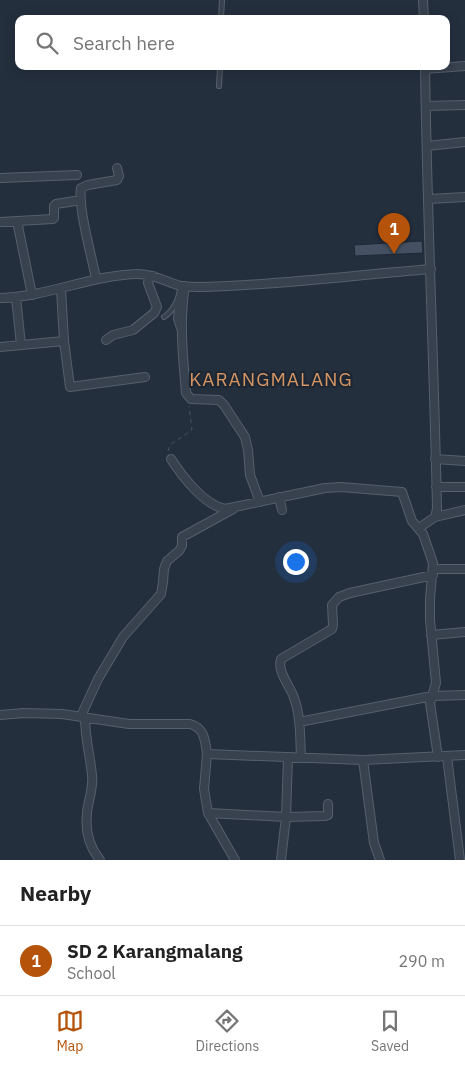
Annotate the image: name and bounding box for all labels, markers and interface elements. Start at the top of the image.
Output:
search box [15,15,450,70]
icon: search [33,29,61,57]
text: Search here [73,31,175,55]
pin: 1 [378,213,410,254]
district label: KARANGMALANG [189,367,353,391]
your location [283,549,309,575]
text: Nearby [20,879,91,907]
text: SD 2 Karangmalang [67,939,243,963]
text: 1 [31,951,41,971]
text: 290 m [398,951,445,971]
text: School [67,963,116,983]
tab: Map [56,1007,84,1055]
tab: Directions [196,1007,259,1055]
tab: Saved [371,1007,409,1055]

